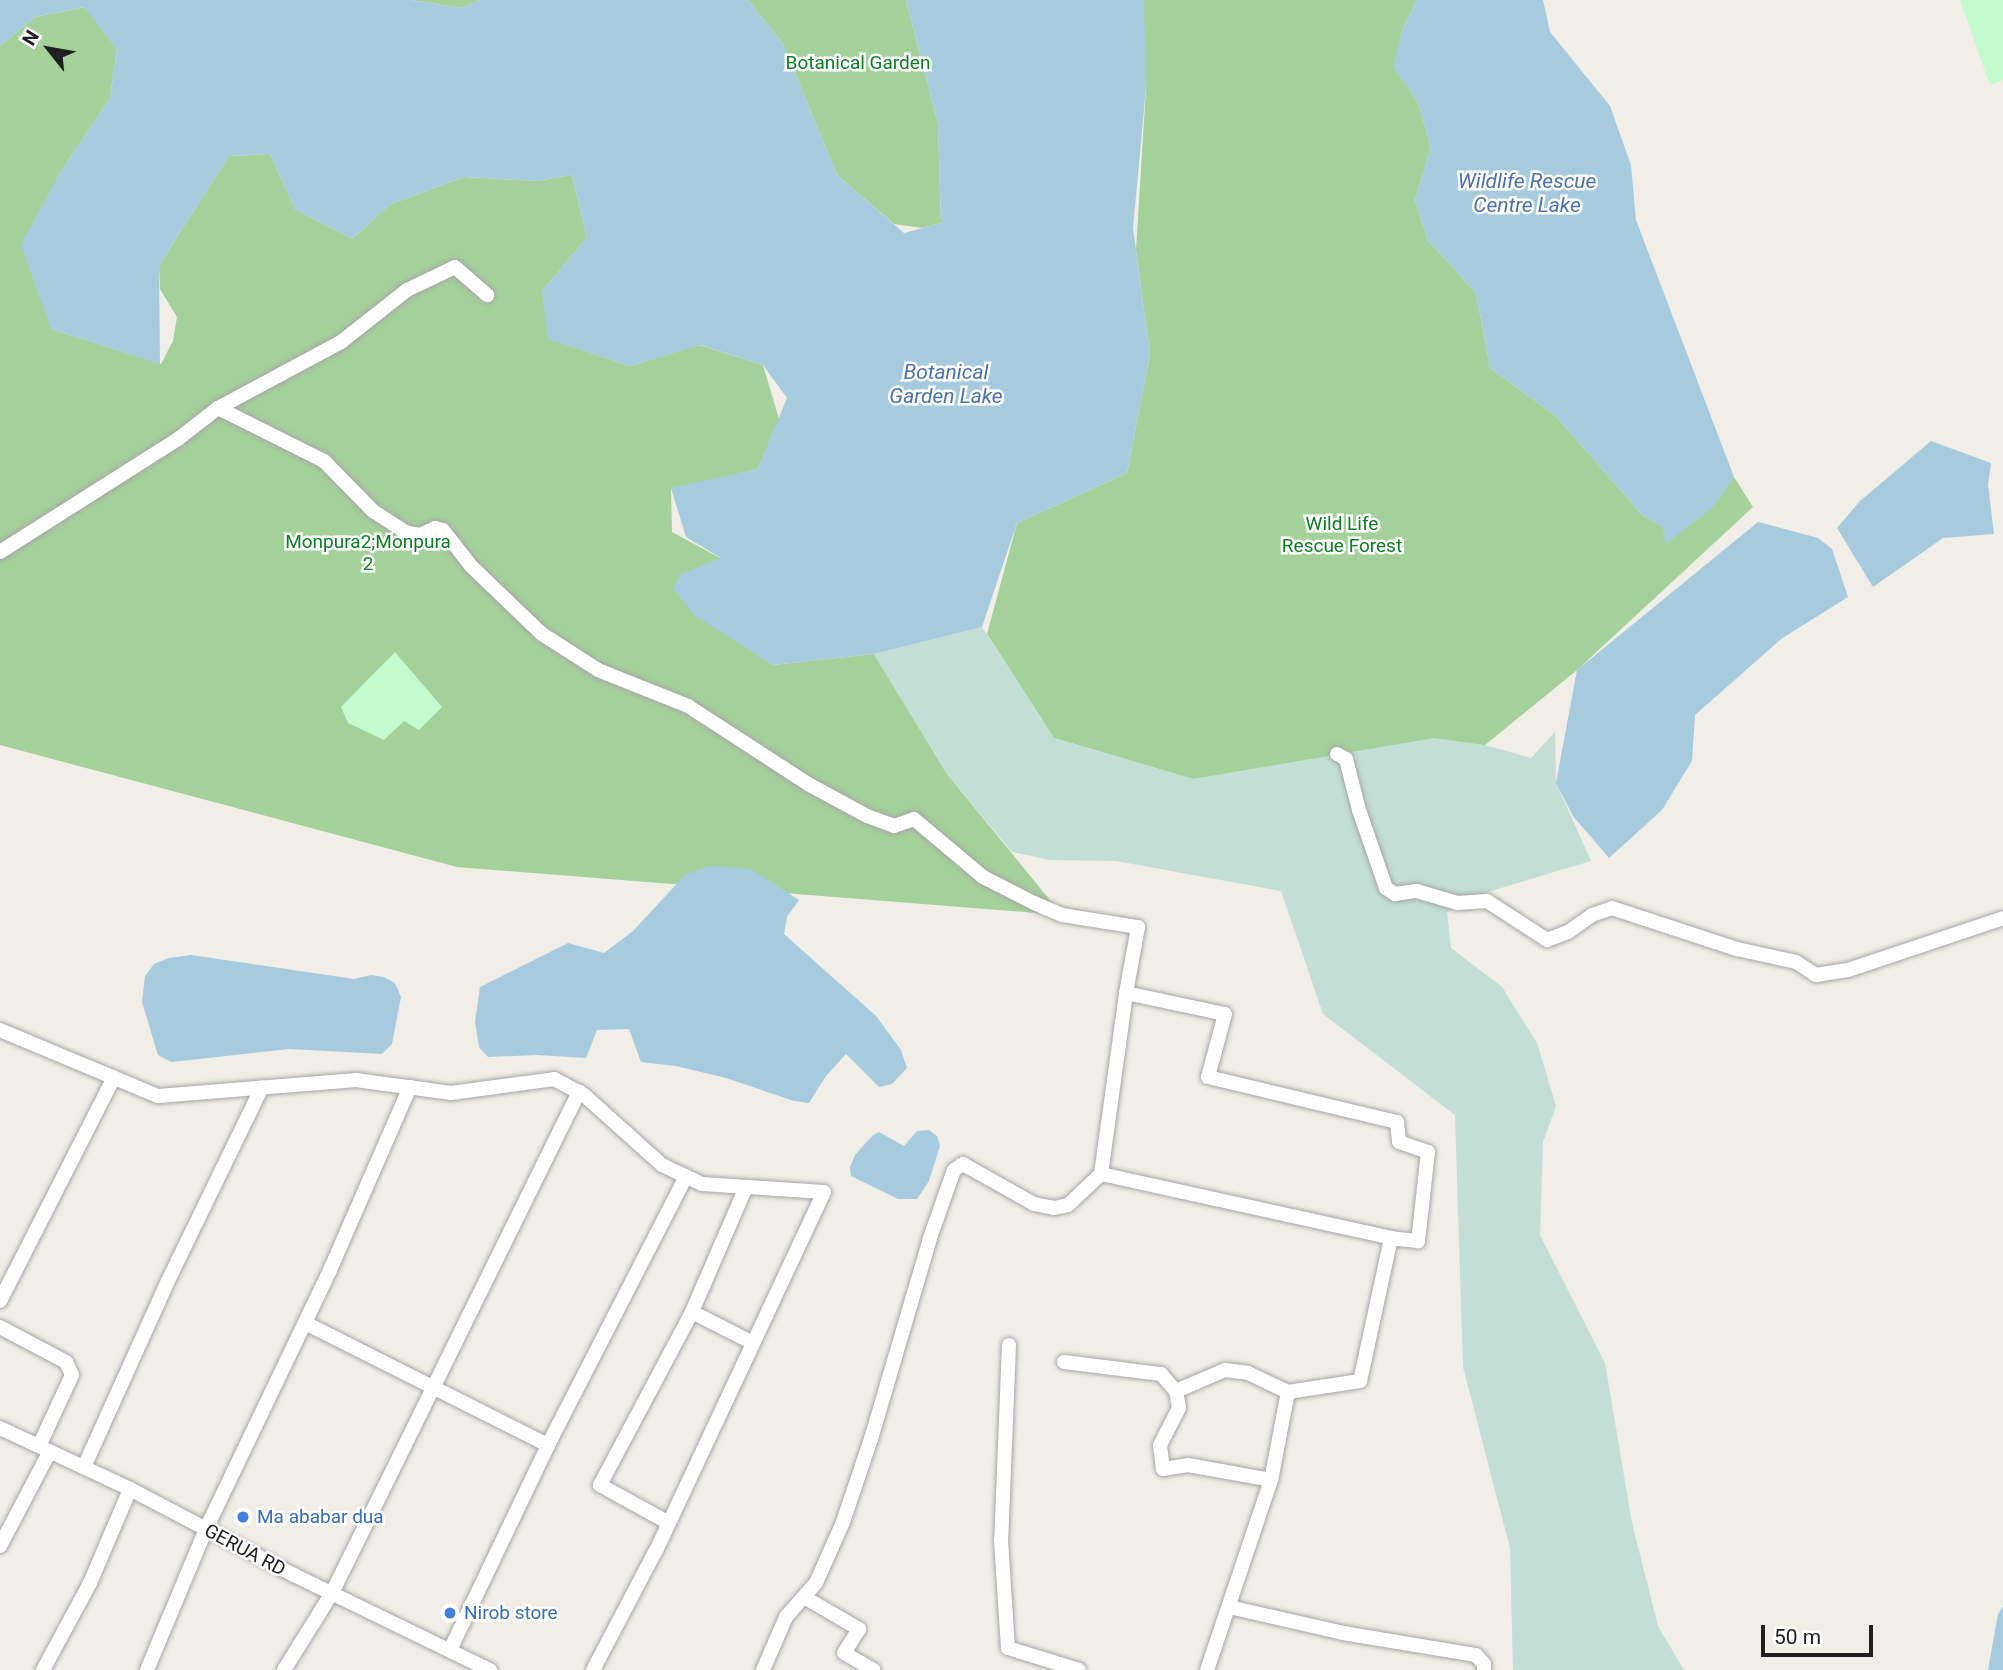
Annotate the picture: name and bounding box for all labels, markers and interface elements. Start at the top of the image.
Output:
north arrow [14,14,84,84]
text: N [17,26,44,50]
park label: Botanical Garden [786,52,930,74]
water label: Wildlife Rescue Centre Lake [1458,168,1596,218]
water label: Botanical Garden Lake [889,359,1003,409]
park label: Wild Life Rescue Forest [1282,513,1402,557]
park label: Monpura2;Monpura 2 [285,531,451,575]
place label: Ma ababar dua [257,1506,384,1528]
marker: Ma ababar dua [235,1509,251,1525]
street label: GERUA RD [200,1519,290,1581]
place label: Nirob store [464,1602,558,1624]
marker: Nirob store [442,1605,458,1621]
scale bar [1765,1610,1877,1654]
text: 50 m [1774,1625,1821,1649]

